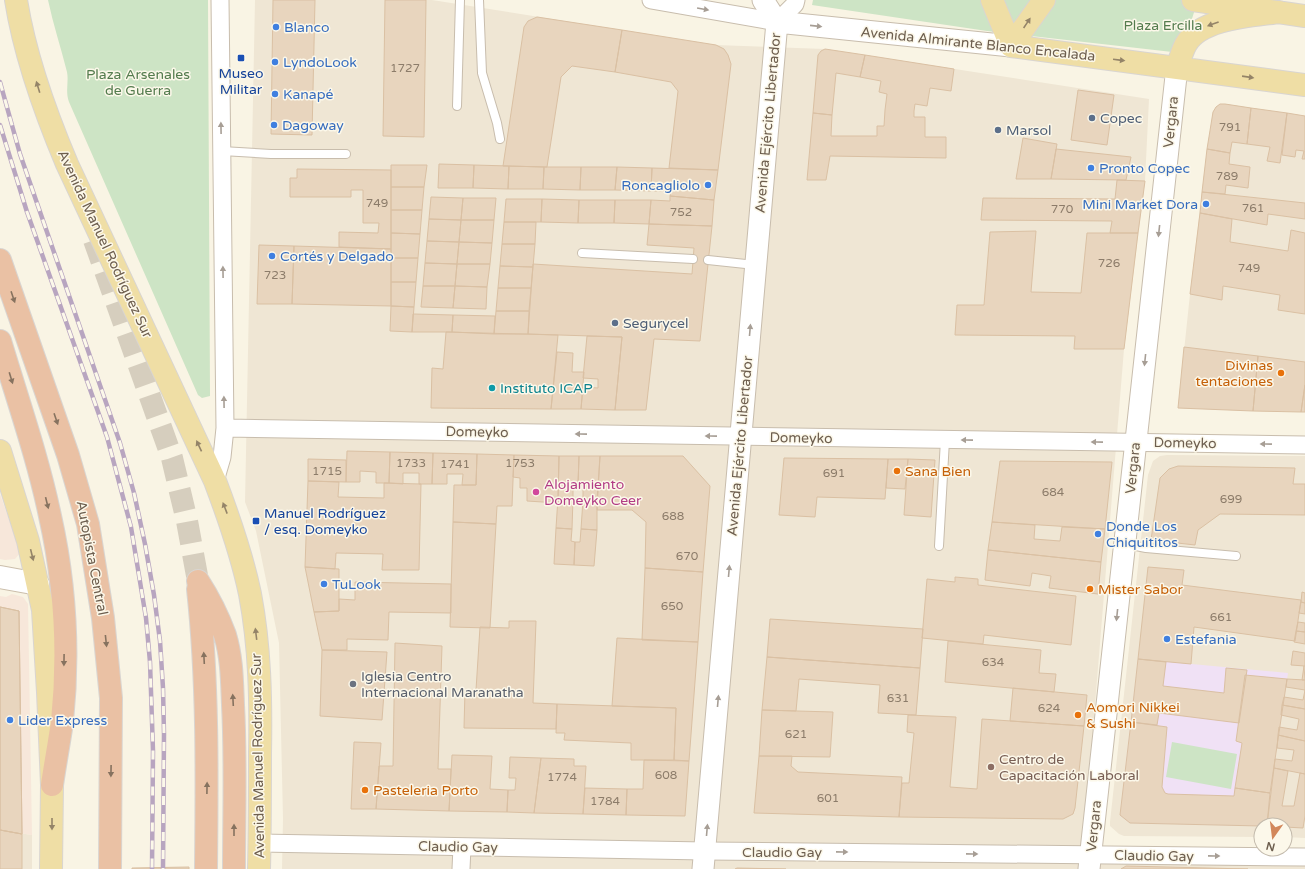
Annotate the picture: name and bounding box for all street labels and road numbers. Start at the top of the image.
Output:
street label: Avenida Almirante Blanco Encalada [860,23,1096,65]
street label: Avenida Ejército Libertador [752,31,784,214]
street label: Vergara [1160,95,1182,149]
street label: Avenida Manuel Rodríguez Sur [54,147,156,341]
street label: Avenida Ejército Libertador [724,354,756,537]
street label: Domeyko [445,423,509,441]
street label: Domeyko [769,429,833,447]
street label: Domeyko [1153,434,1217,452]
street label: Vergara [1122,441,1144,495]
street label: Autopista Central [73,499,111,617]
street label: Avenida Manuel Rodríguez Sur [248,653,268,859]
street label: Vergara [1083,799,1105,853]
street label: Claudio Gay [418,838,499,856]
street label: Claudio Gay [742,844,822,861]
street label: Claudio Gay [1114,847,1195,865]

